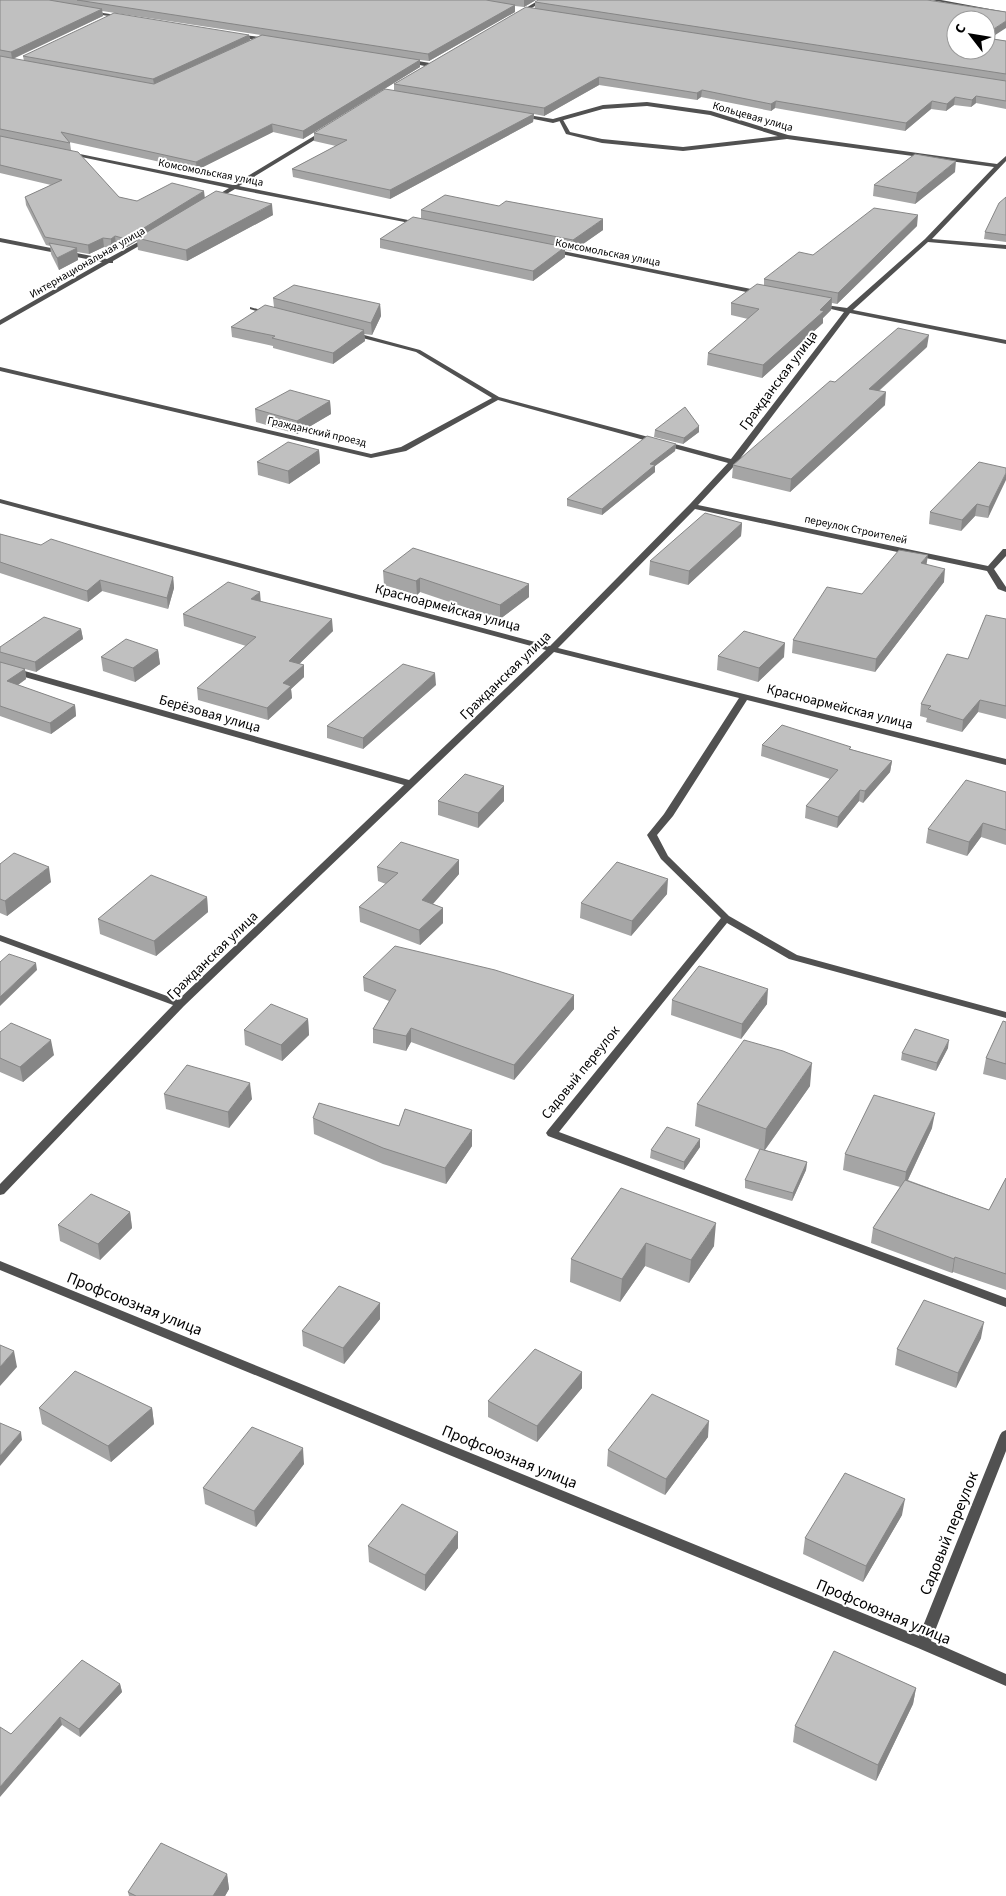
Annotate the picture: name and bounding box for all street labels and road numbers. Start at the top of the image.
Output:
street label: Кольцевая улица [711,98,795,135]
street label: Комсомольская улица [157,155,265,190]
street label: Интернациональная улица [27,223,148,302]
street label: Комсомольская улица [554,235,662,270]
street label: Гражданская улица [735,327,823,435]
street label: Гражданский проезд [266,413,368,450]
street label: переулок Строителей [803,511,909,548]
street label: Красноармейская улица [373,579,523,637]
street label: Гражданская улица [456,627,556,725]
street label: Красноармейская улица [765,679,915,735]
street label: Берёзовая улица [157,690,263,738]
street label: Гражданская улица [163,907,263,1005]
street label: Садовый переулок [537,1022,625,1124]
street label: Профсоюзная улица [64,1267,206,1341]
street label: Профсоюзная улица [439,1420,581,1494]
street label: Садовый переулок [914,1468,984,1599]
street label: Профсоюзная улица [813,1574,954,1650]

